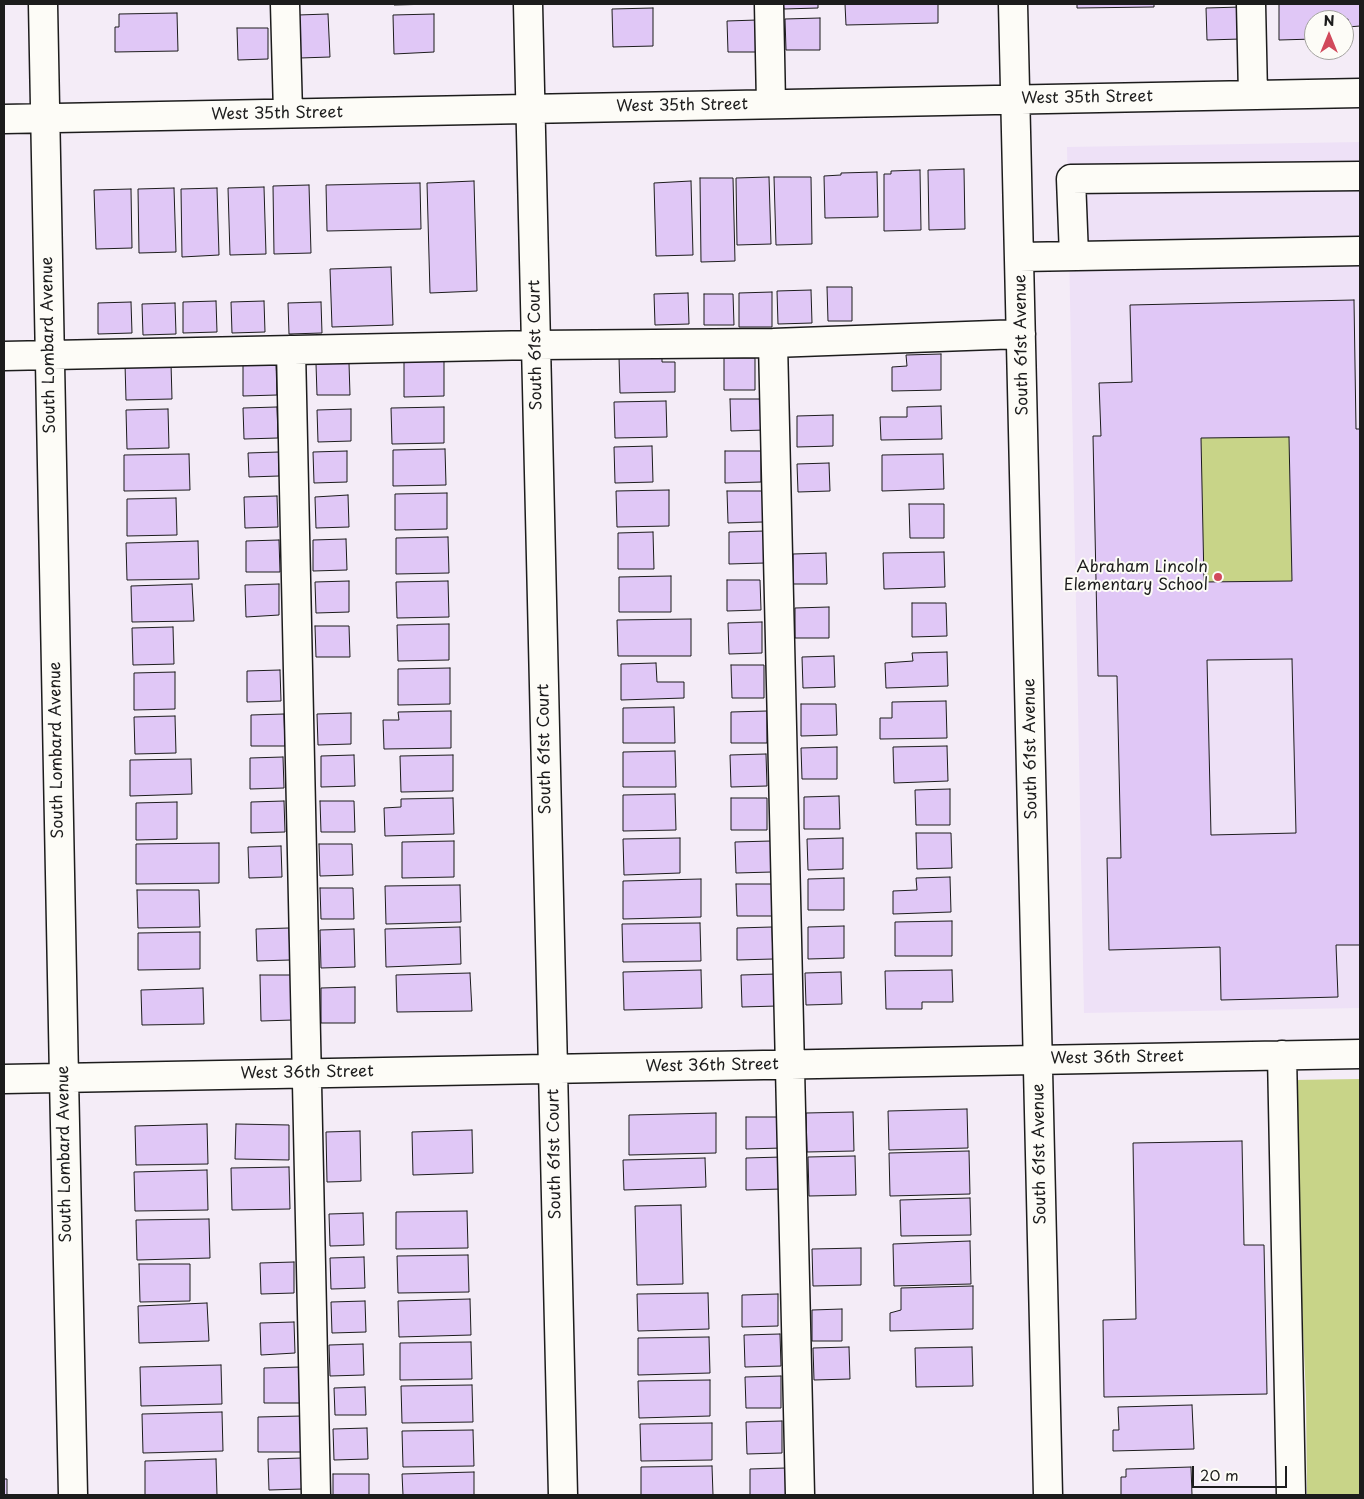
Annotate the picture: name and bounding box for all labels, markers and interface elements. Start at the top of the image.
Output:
north arrow [1304,10,1354,60]
text: N [1323,10,1335,31]
street label: West 35th Street [1021,87,1153,109]
street label: West 35th Street [616,95,748,117]
street label: West 35th Street [211,103,343,125]
street label: South Lombard Avenue [38,256,60,434]
street label: South 61st Avenue [1011,274,1033,416]
street label: South 61st Court [525,280,547,410]
place label: Abraham Lincoln Elementary School [1064,558,1208,596]
marker: Abraham Lincoln Elementary School [1212,571,1224,583]
street label: South Lombard Avenue [46,661,68,839]
street label: South 61st Avenue [1020,678,1042,820]
street label: South 61st Court [534,684,556,814]
street label: West 36th Street [1050,1047,1184,1069]
street label: West 36th Street [645,1055,779,1077]
street label: West 36th Street [240,1062,374,1084]
street label: South Lombard Avenue [54,1065,76,1243]
street label: South 61st Avenue [1029,1083,1051,1225]
street label: South 61st Court [544,1089,566,1219]
scale bar [1194,1456,1289,1488]
text: 20 m [1200,1463,1239,1486]

